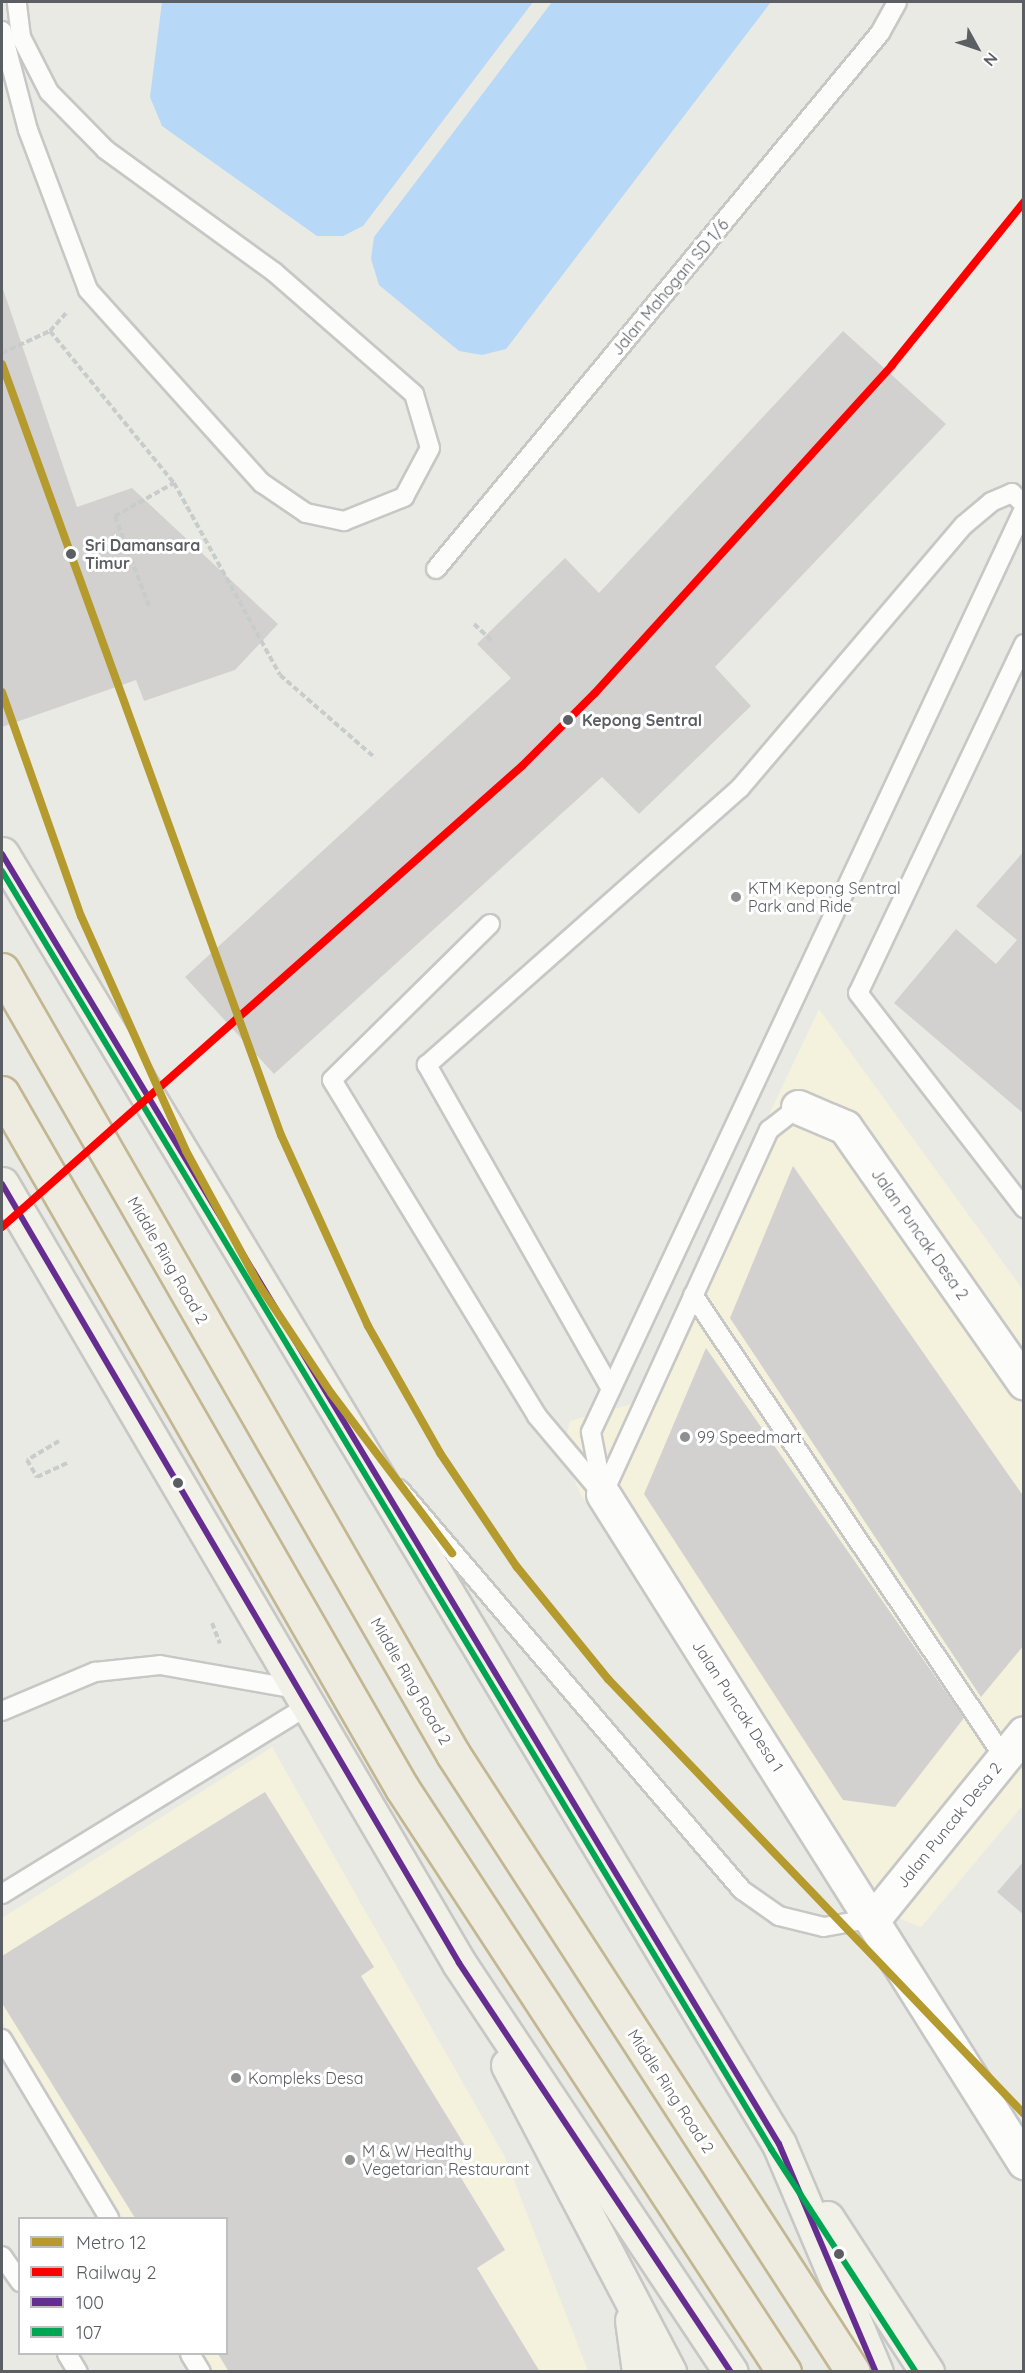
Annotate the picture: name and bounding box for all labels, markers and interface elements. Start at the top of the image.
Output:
north arrow [947,18,1007,78]
text: N [979,49,1002,70]
street label: Jalan Mahogani SD 1/6 [607,215,733,359]
place label: Sri Damansara Timur [85,535,200,573]
marker: Sri Damansara Timur [62,545,80,563]
place label: Kepong Sentral [582,710,702,730]
marker: Kepong Sentral [559,711,577,729]
place label: KTM Kepong Sentral Park and Ride [748,878,901,916]
marker: KTM Kepong Sentral Park and Ride [729,890,743,904]
street label: Jalan Puncak Desa 2 [867,1165,973,1303]
street label: Middle Ring Road 2 [124,1193,212,1327]
place label: 99 Speedmart [697,1427,802,1447]
marker: 99 Speedmart [678,1430,692,1444]
unlabelled marker [172,1477,184,1489]
street label: Middle Ring Road 2 [367,1614,455,1748]
street label: Jalan Puncak Desa 1 [688,1637,788,1775]
street label: Jalan Puncak Desa 2 [893,1758,1005,1892]
street label: Middle Ring Road 2 [624,2026,718,2156]
place label: Kompleks Desa [248,2068,363,2088]
marker: Kompleks Desa [229,2071,243,2085]
place label: M & W Healthy Vegetarian Restaurant [362,2141,530,2179]
marker: M & W Healthy Vegetarian Restaurant [343,2153,357,2167]
legend [18,2217,228,2355]
text: Metro 12 [76,2231,146,2254]
unlabelled marker [833,2248,845,2260]
text: Railway 2 [76,2261,156,2284]
text: 100 [76,2291,104,2314]
text: 107 [76,2321,102,2344]

